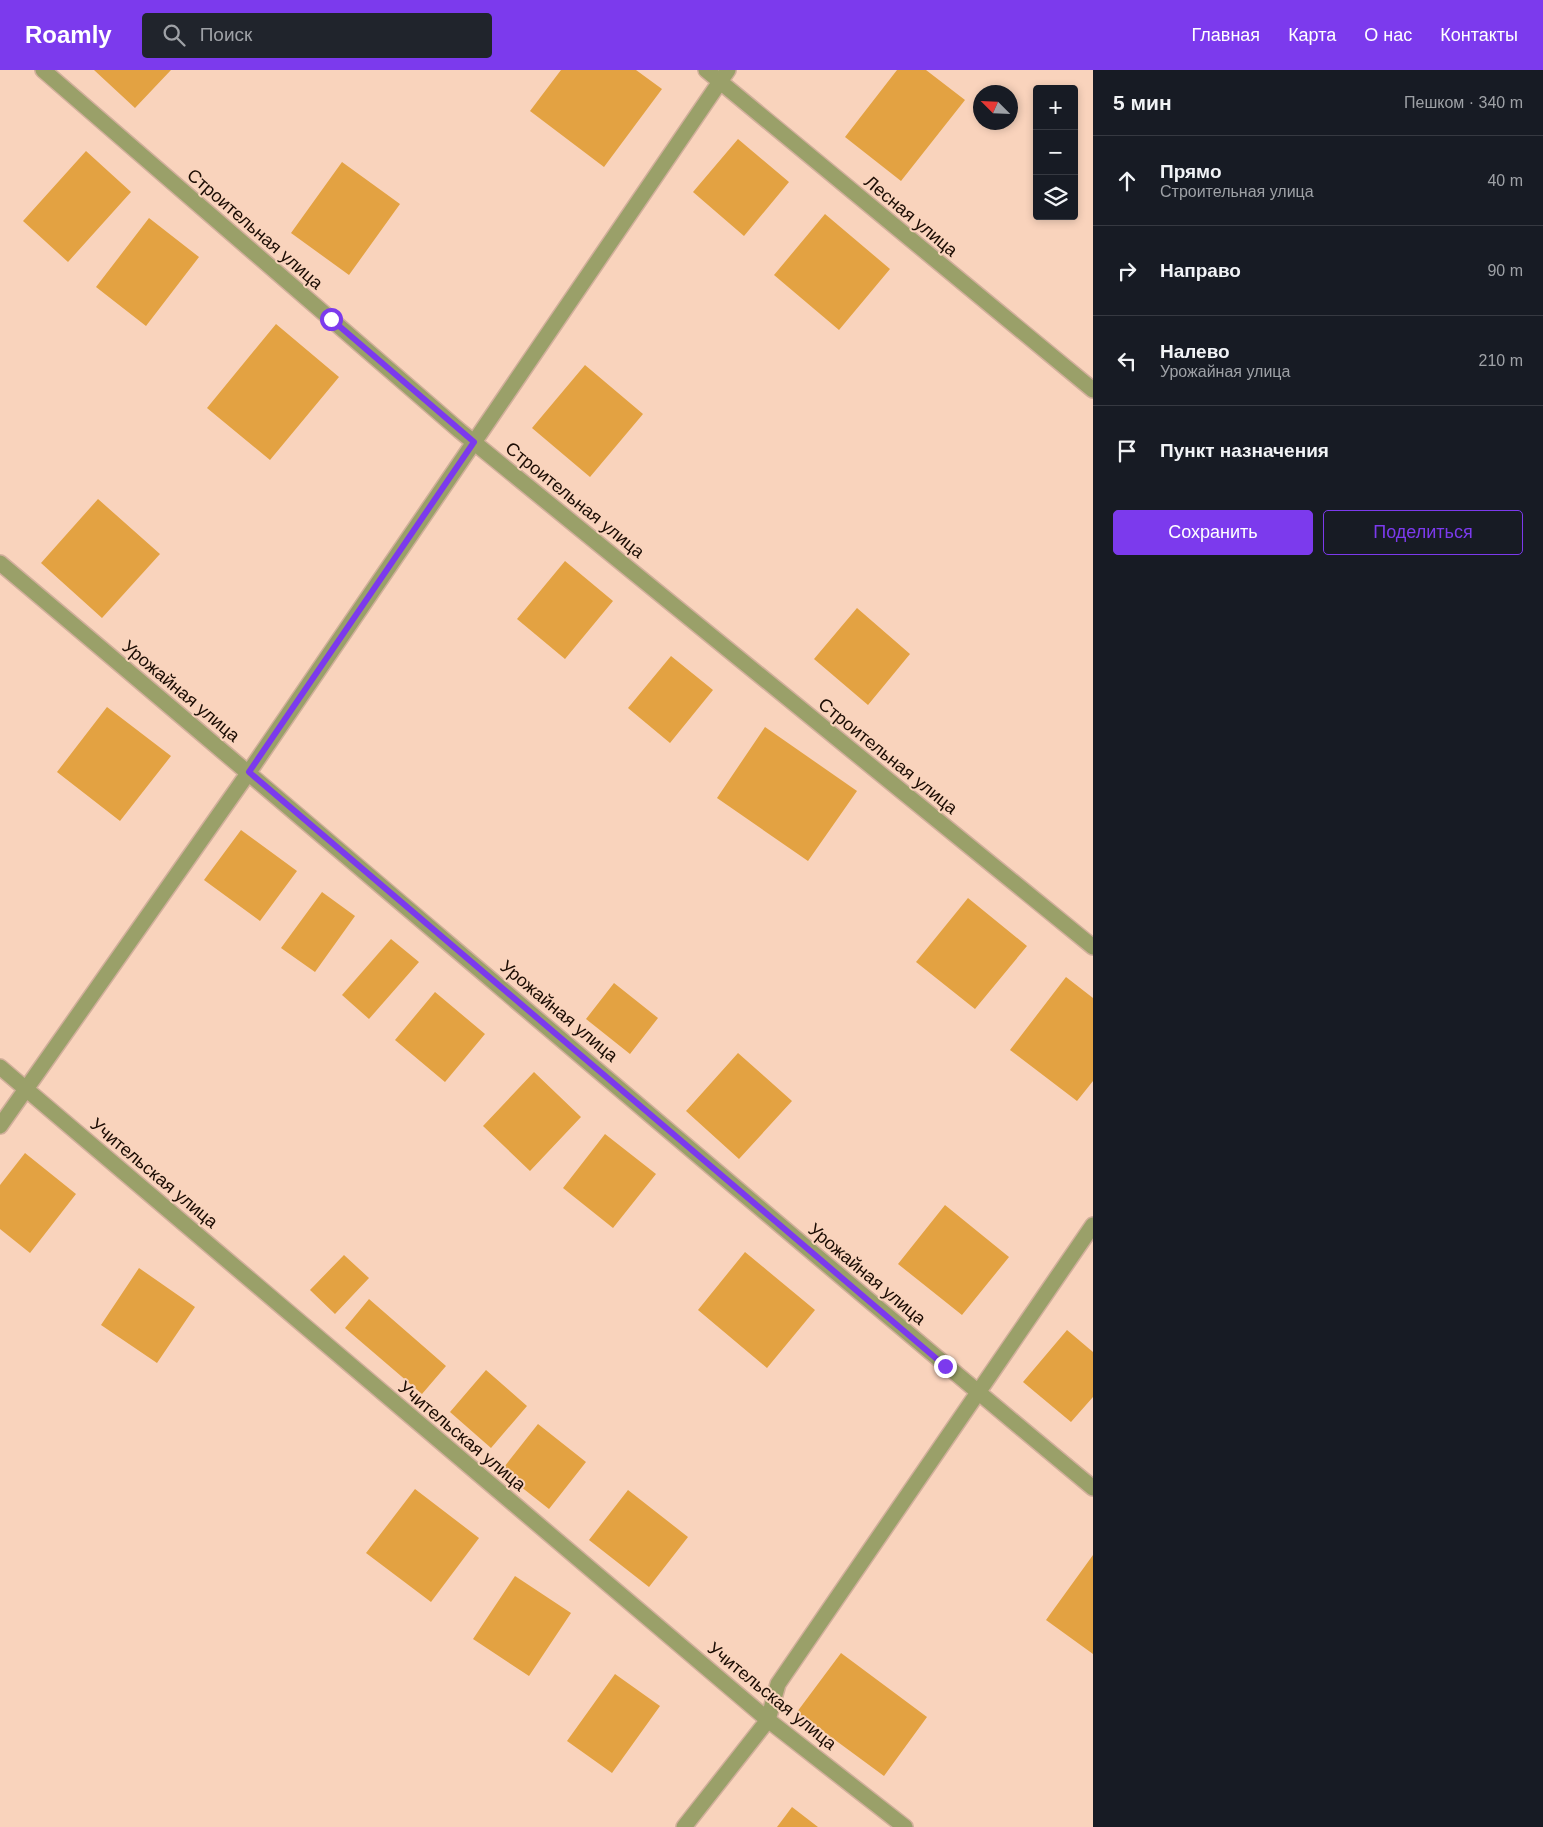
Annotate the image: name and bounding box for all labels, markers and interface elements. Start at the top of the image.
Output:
search box [142,13,492,58]
text: Roamly [25,21,112,48]
icon: search [160,21,188,49]
text: Поиск [200,24,252,45]
text: Главная [1192,25,1260,45]
text: Карта [1288,25,1336,45]
text: О нас [1364,25,1412,45]
text: Контакты [1440,25,1518,45]
north arrow [973,85,1018,130]
map controls [1033,85,1078,220]
button: + [1033,85,1078,130]
text: 5 мин [1113,91,1172,114]
text: Пешком · 340 m [1404,94,1523,111]
button: − [1033,130,1078,175]
text: Прямо [1160,161,1222,182]
street label: Строительная улица [183,165,328,294]
icon: ahead [1113,167,1141,195]
street label: Лесная улица [861,171,962,261]
text: 40 m [1487,172,1523,189]
button: layers [1033,175,1078,220]
text: Строительная улица [1160,183,1314,200]
icon: right [1113,257,1141,285]
text: Направо [1160,260,1241,281]
text: 90 m [1487,262,1523,279]
route start [320,308,343,331]
text: Налево [1160,341,1230,362]
icon: left [1113,347,1141,375]
text: 210 m [1479,352,1523,369]
text: Урожайная улица [1160,363,1290,380]
icon: arrive [1113,437,1141,465]
street label: Строительная улица [502,438,649,563]
text: Пункт назначения [1160,440,1329,461]
button: Сохранить [1113,510,1313,555]
button: Поделиться [1323,510,1523,555]
street label: Урожайная улица [118,636,244,746]
street label: Строительная улица [815,694,962,819]
street label: Урожайная улица [496,956,622,1066]
street label: Учительская улица [86,1114,222,1233]
street label: Урожайная улица [804,1219,930,1329]
route end [934,1355,957,1378]
street label: Учительская улица [394,1377,530,1496]
street label: Учительская улица [704,1638,841,1755]

